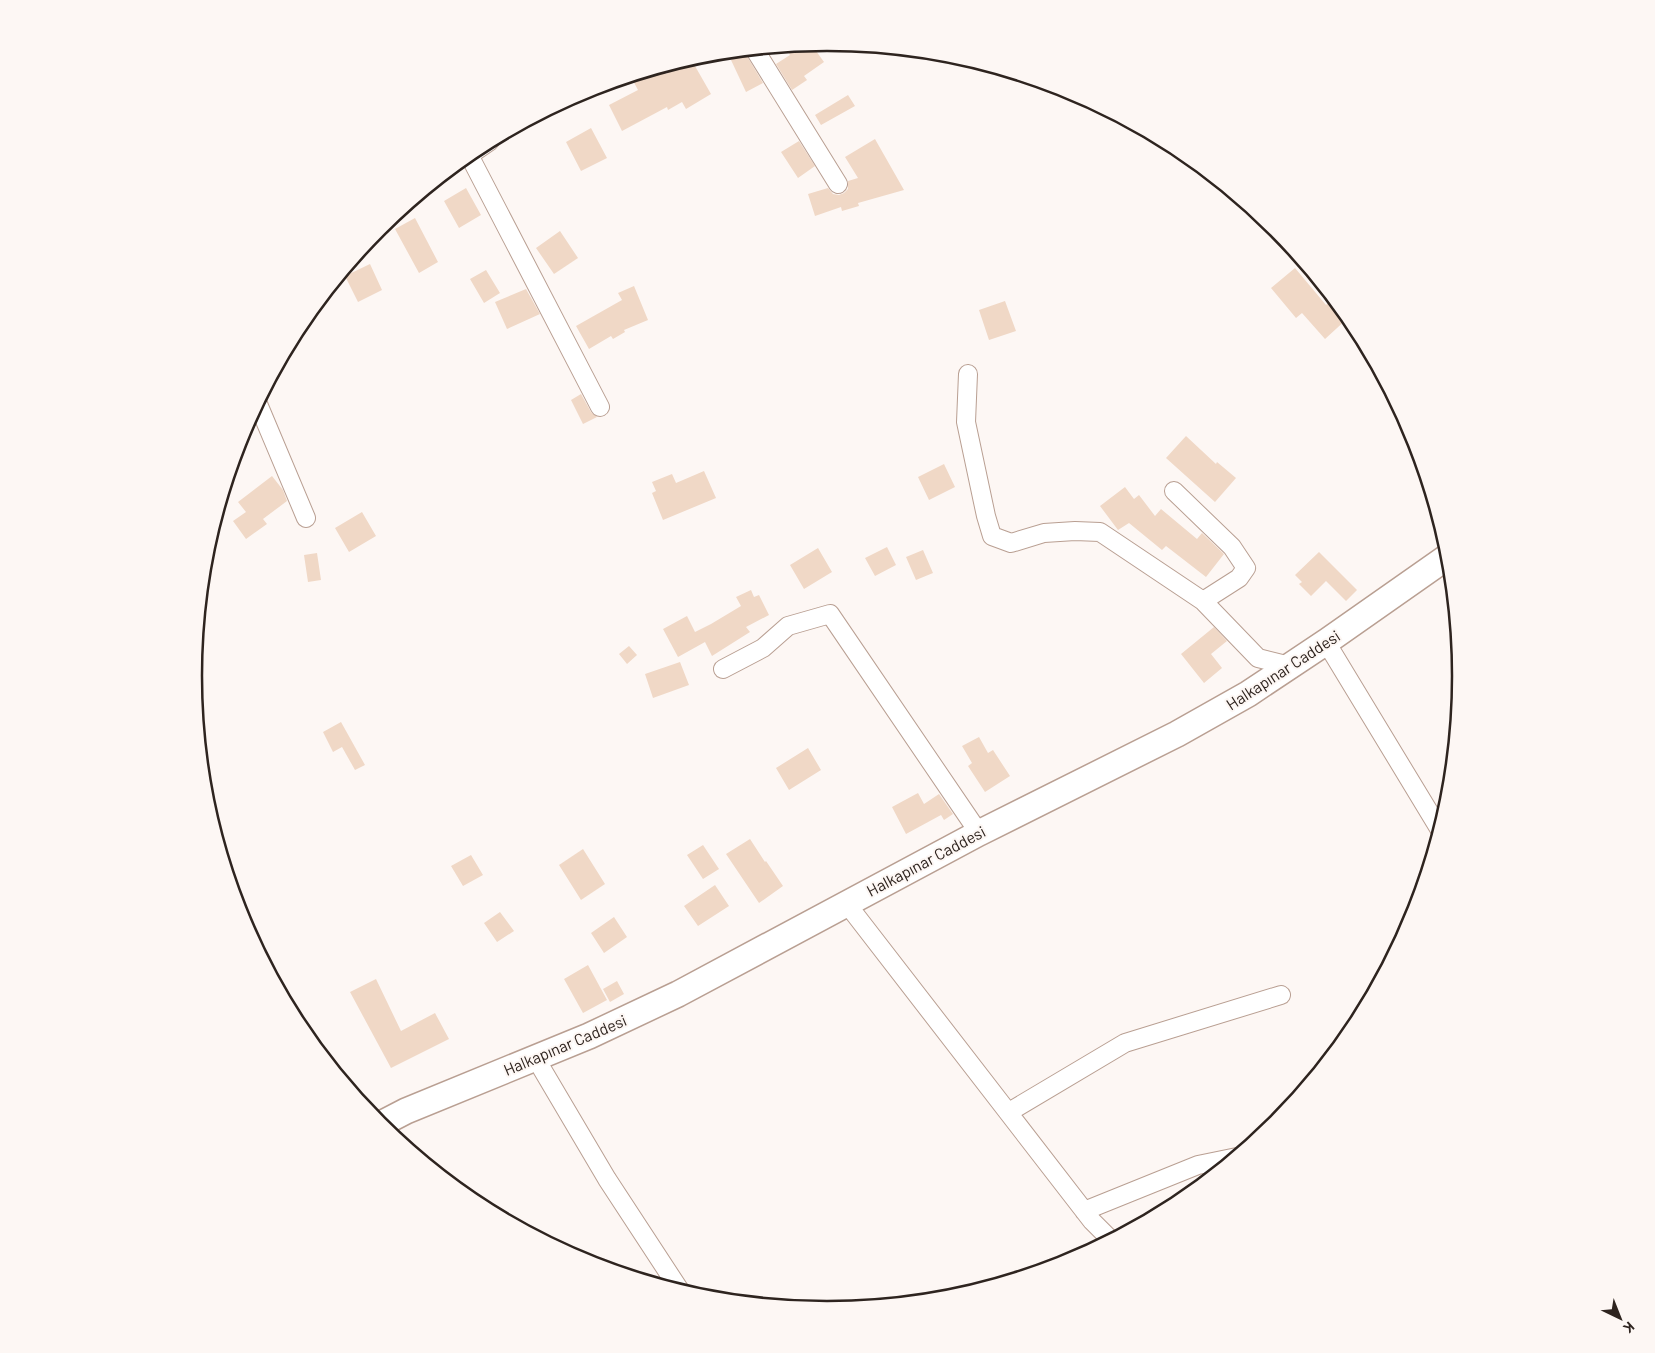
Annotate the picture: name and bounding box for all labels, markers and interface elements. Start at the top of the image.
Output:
street label: Halkapınar Caddesi [1222,626,1343,713]
street label: Halkapınar Caddesi [863,821,988,900]
street label: Halkapınar Caddesi [500,1010,629,1079]
north arrow [1595,1293,1645,1343]
text: K [1620,1319,1638,1337]

